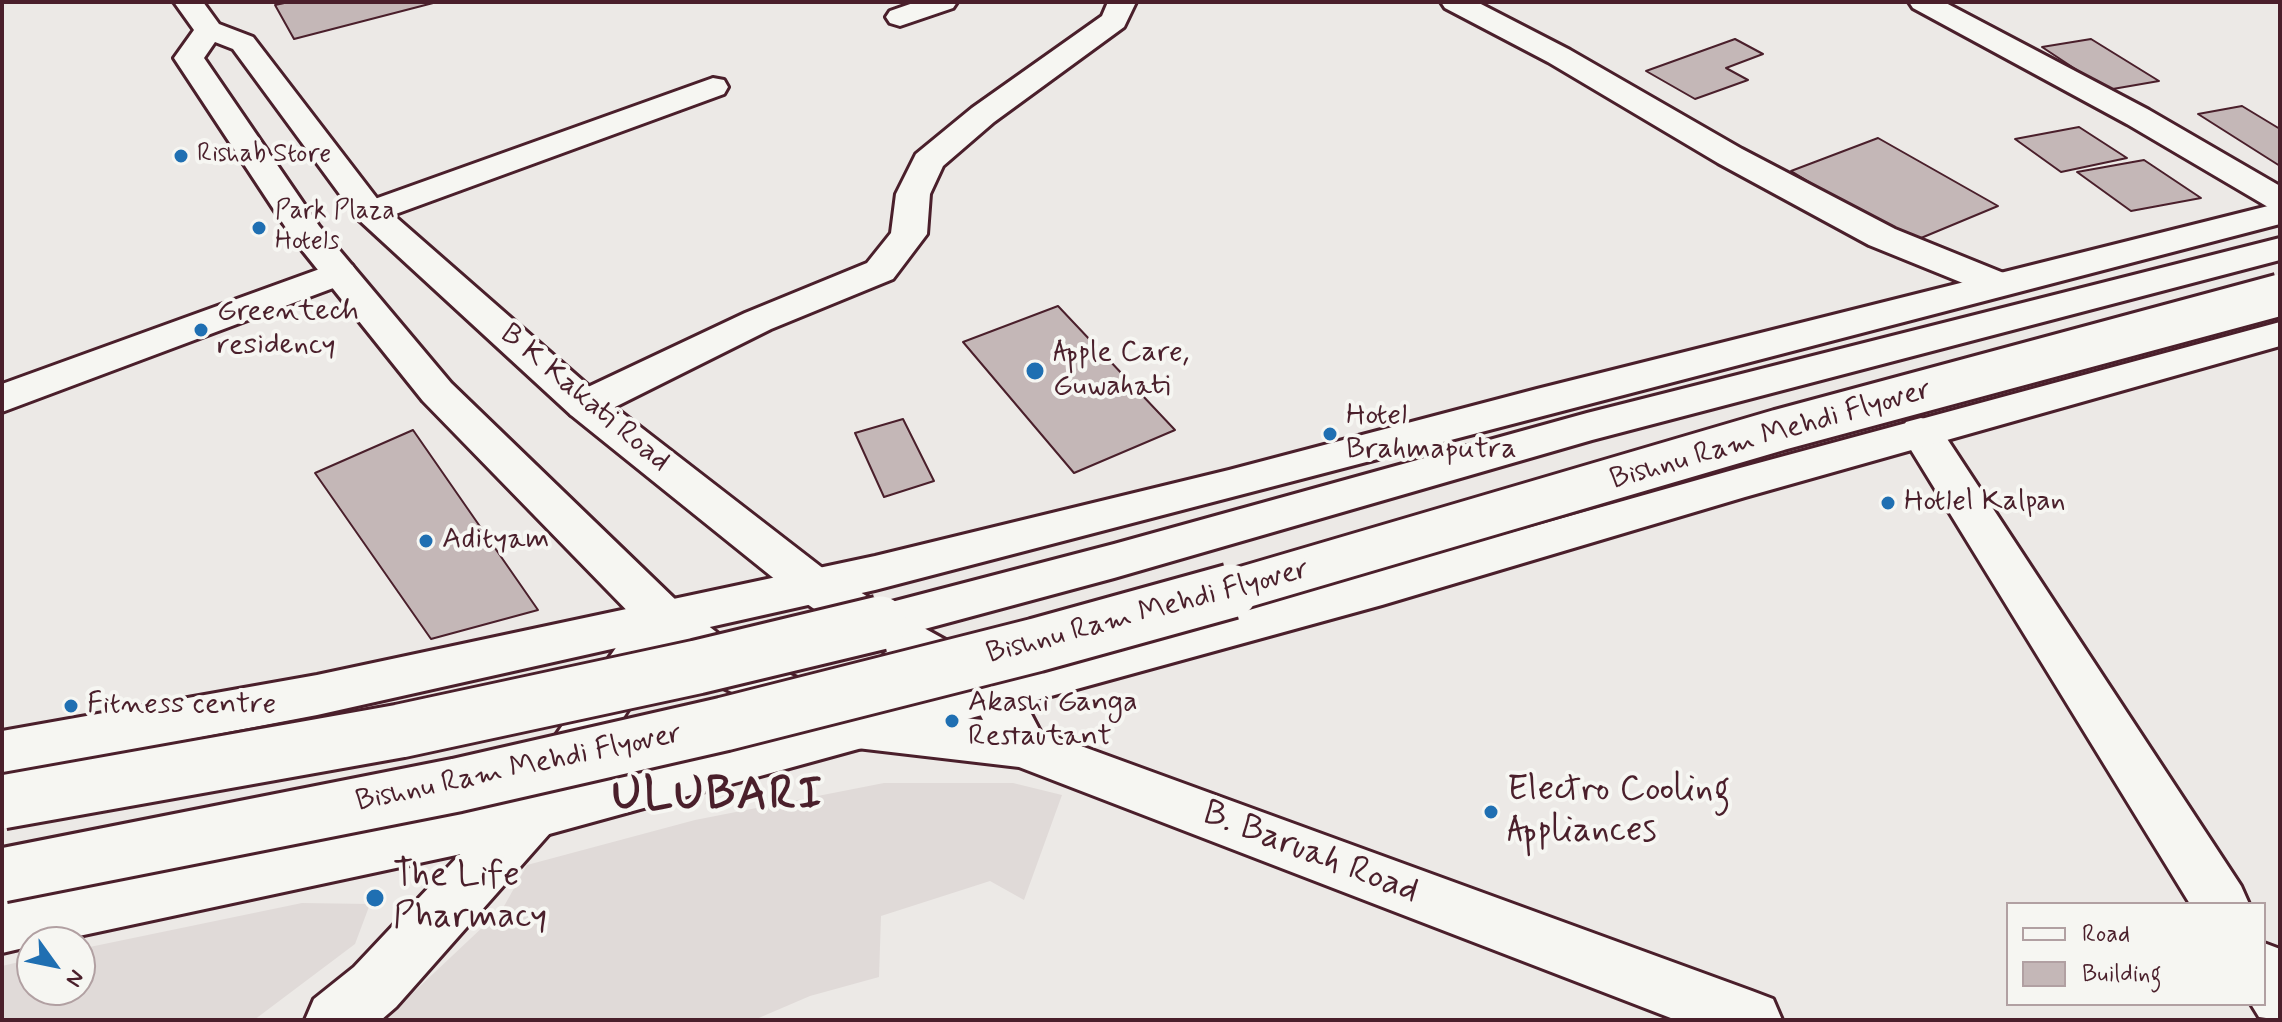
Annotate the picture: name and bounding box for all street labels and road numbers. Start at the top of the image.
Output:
street label: B K Kakati Road [492,317,676,481]
street label: Bishnu Ram Mehdi Flyover [1606,373,1936,499]
street label: Bishnu Ram Mehdi Flyover [983,553,1313,673]
street label: Bishnu Ram Mehdi Flyover [353,717,685,821]
street label: B. Baruah Road [1196,793,1424,915]

